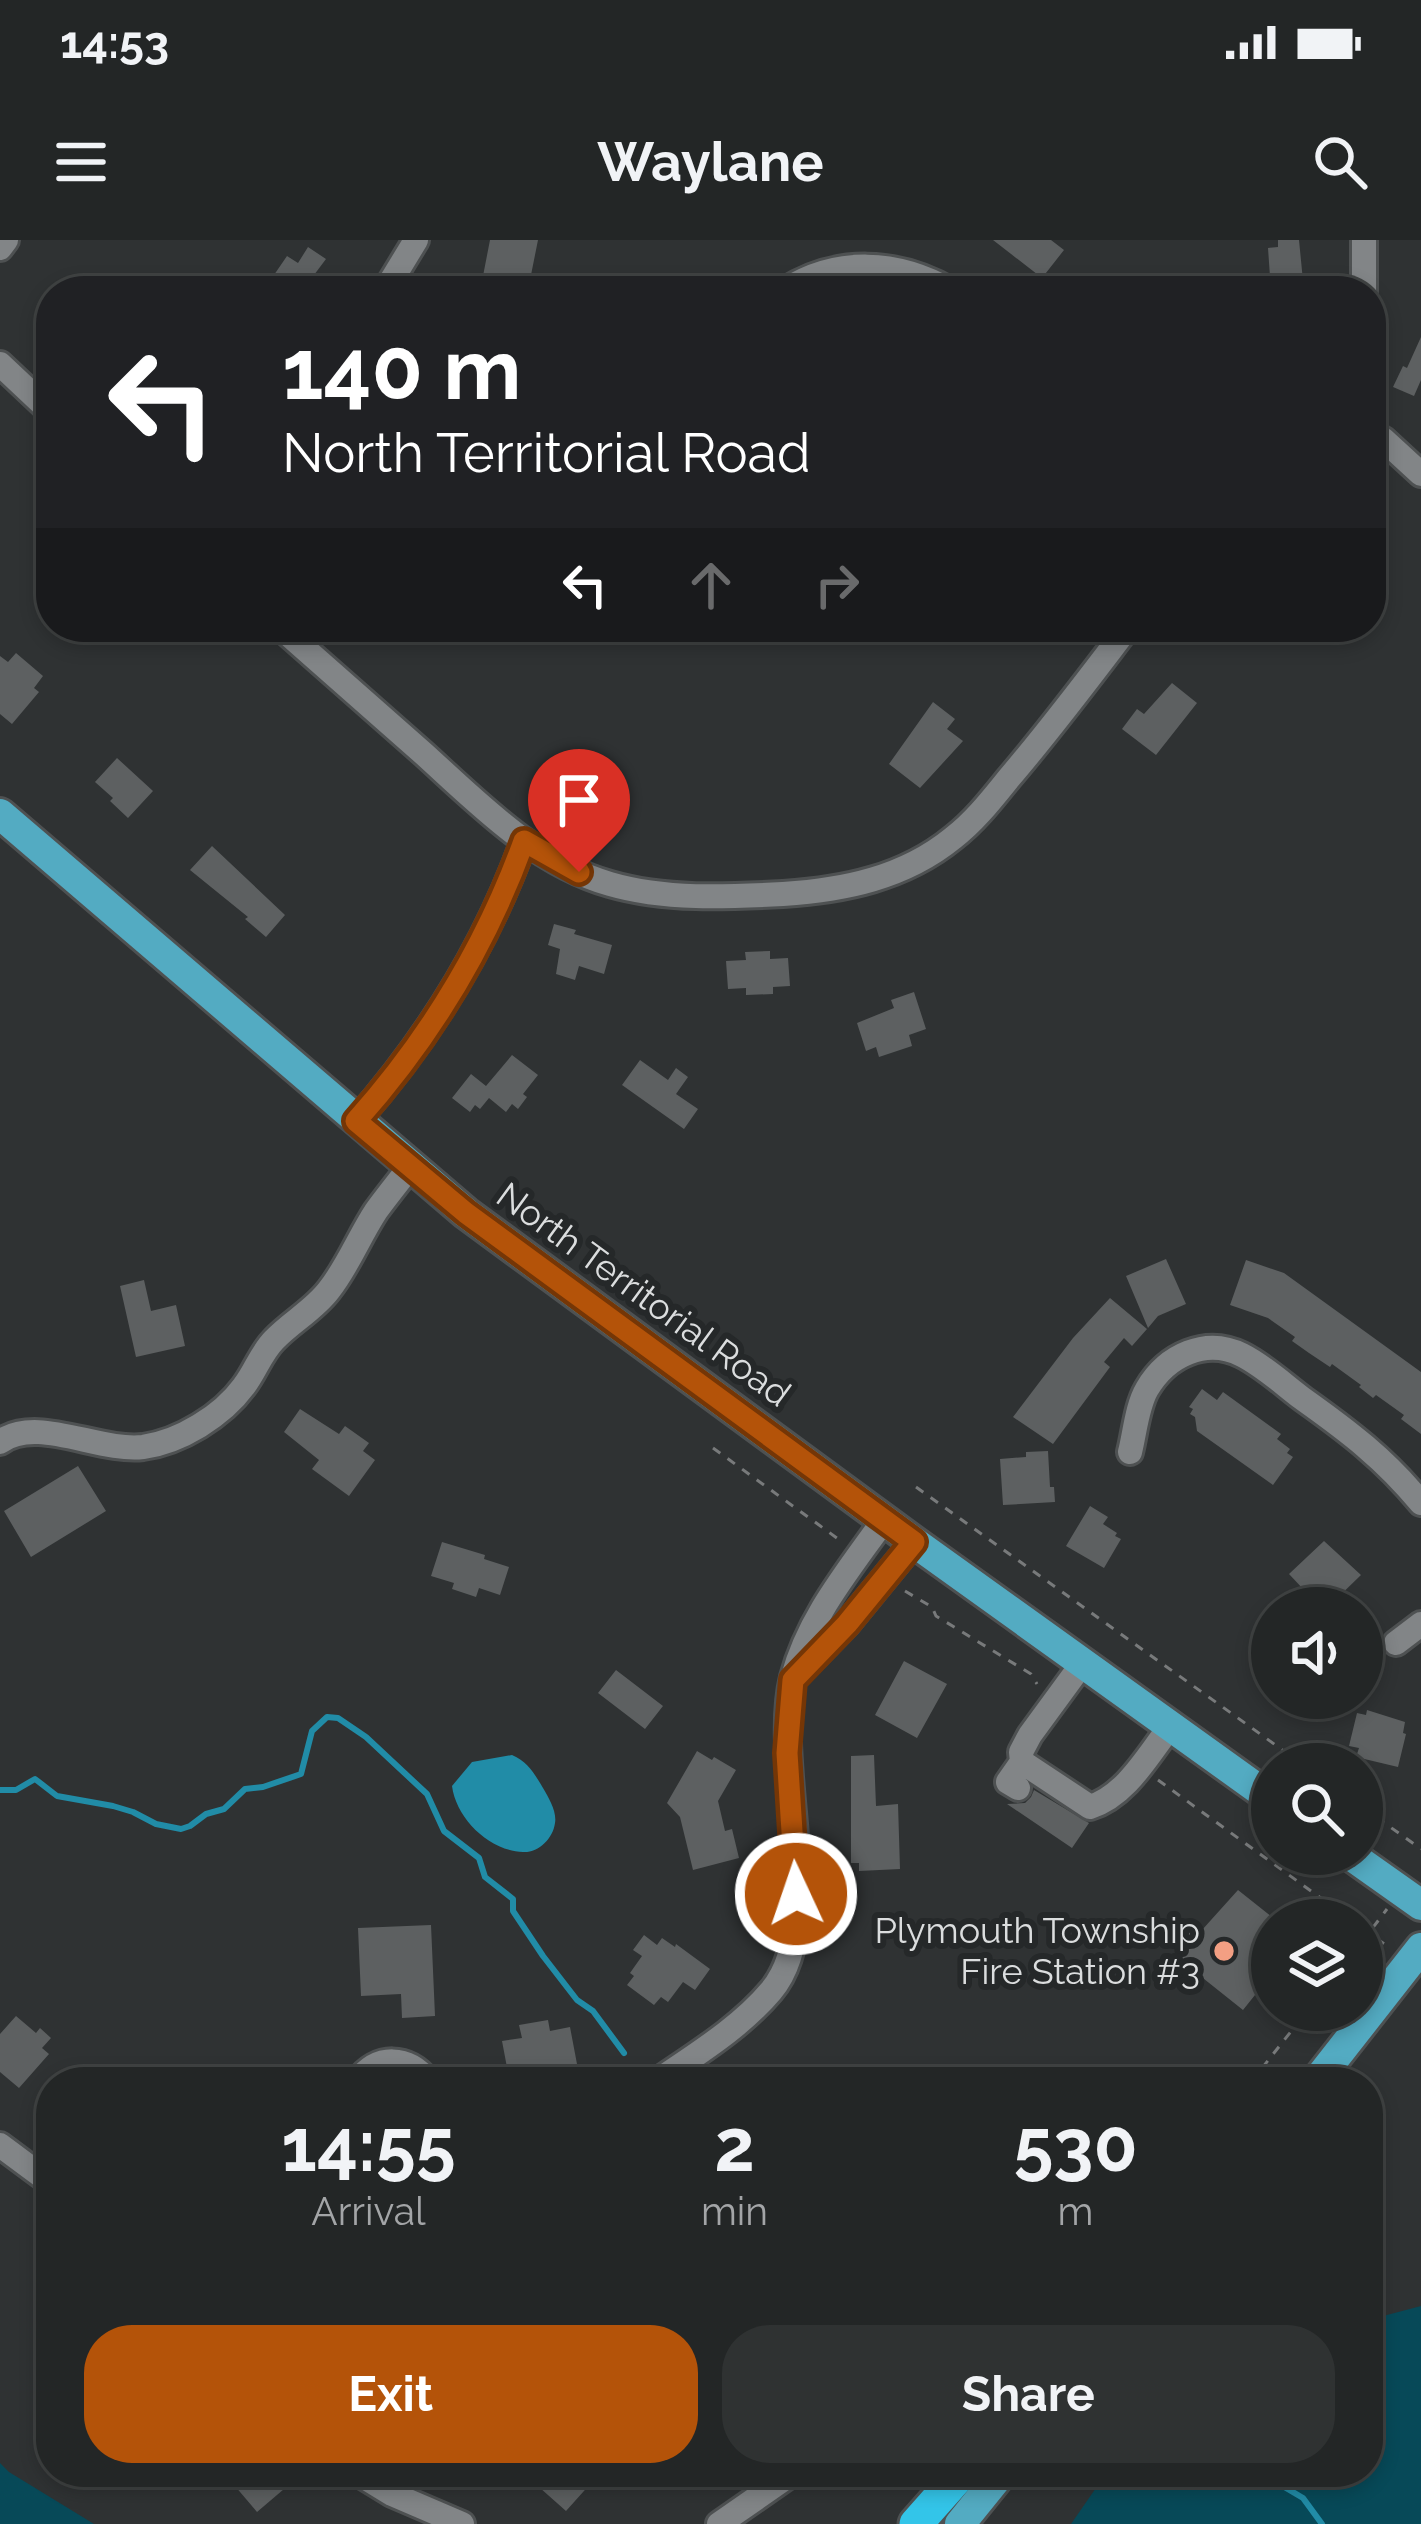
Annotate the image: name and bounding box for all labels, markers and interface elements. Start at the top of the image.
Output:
text: 14:53 [60,16,169,69]
icon: menu [48,129,114,195]
icon: search [1307,129,1373,195]
text: Waylane [597,130,824,194]
text: 140 m [282,320,521,419]
icon: left [84,324,240,480]
text: North Territorial Road [282,421,811,485]
icon: left [552,552,618,618]
icon: ahead [678,552,744,618]
icon: right [804,552,870,618]
pin [528,749,630,872]
icon: arrive [546,767,612,833]
street label: North Territorial Road [489,1173,799,1415]
map controls [1251,1587,1383,2031]
button: sound [1251,1587,1383,1719]
button: search [1251,1743,1383,1875]
position arrow [733,1831,859,1957]
button: layers [1251,1899,1383,2031]
place label: Plymouth Township Fire Station #3 [874,1909,1200,1992]
marker: Plymouth Township Fire Station #3 [1211,1938,1237,1964]
text: 14:55 [281,2103,456,2188]
text: 2 [714,2103,755,2188]
text: 530 [1013,2103,1138,2188]
text: Arrival [311,2188,426,2234]
text: min [701,2188,768,2234]
text: m [1058,2188,1093,2234]
button: Exit [84,2325,698,2463]
button: Share [722,2325,1335,2463]

